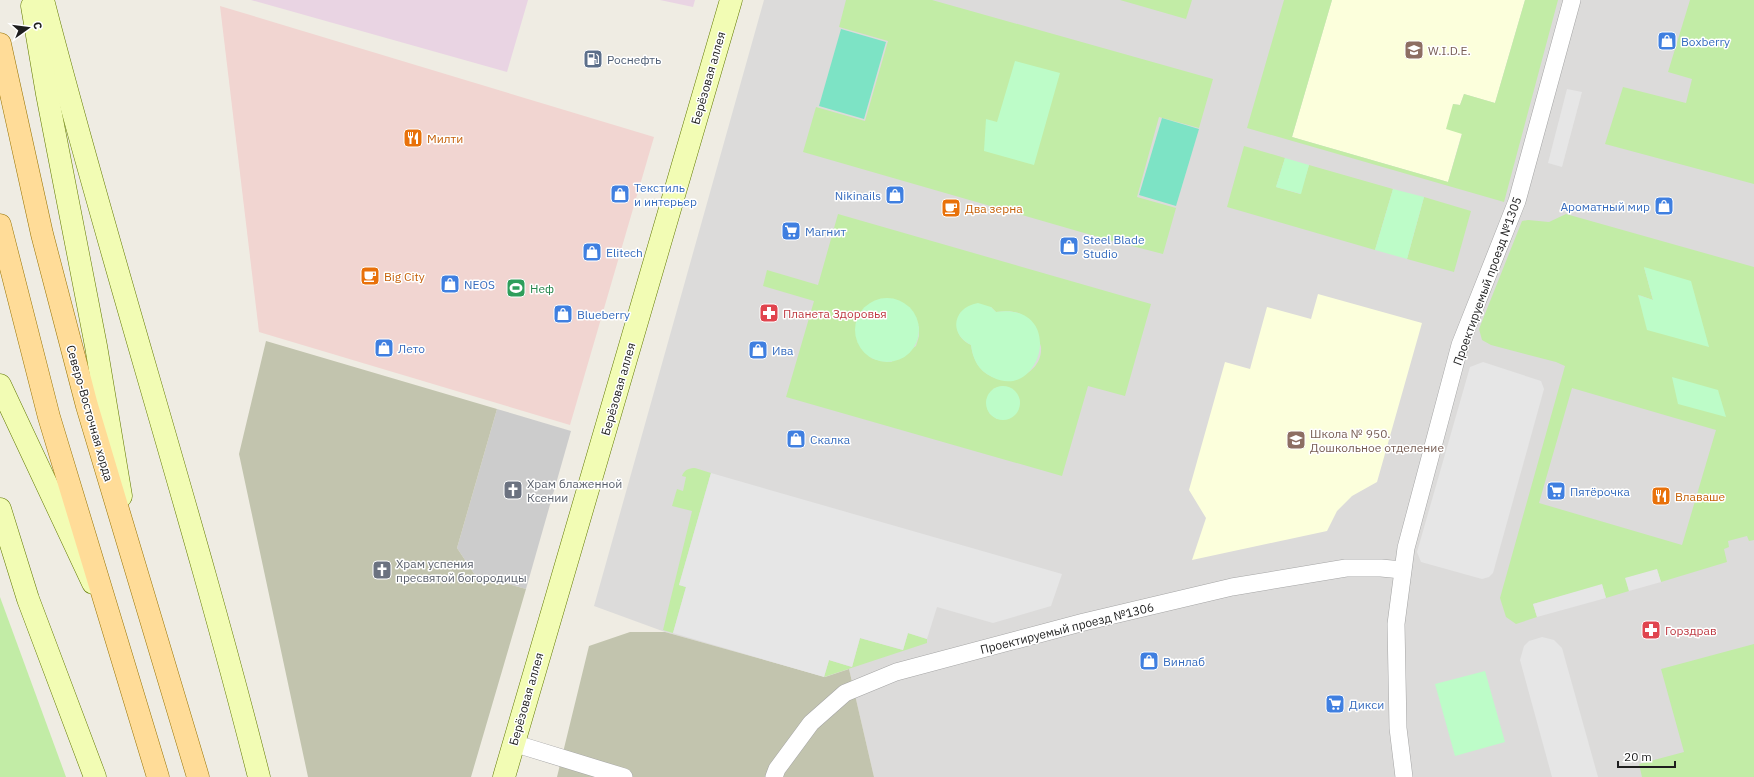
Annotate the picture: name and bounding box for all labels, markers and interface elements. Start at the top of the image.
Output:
north arrow [8,8,48,48]
text: С [30,20,45,31]
street label: Берёзовая аллея [688,30,728,126]
shop icon: Boxberry [1656,30,1678,52]
place label: Boxberry [1681,34,1730,49]
school or university icon: W.I.D.E. [1403,39,1425,61]
place label: W.I.D.E. [1428,43,1471,58]
fuel station icon: Роснефть [582,48,604,70]
place label: Роснефть [607,52,661,67]
restaurant icon: Милти [402,127,424,149]
place label: Милти [427,131,463,146]
place label: Текстиль и интерьер [634,180,697,209]
shop icon: Текстиль и интерьер [609,183,631,205]
shop icon: Nikinails [884,184,906,206]
place label: Nikinails [835,188,881,203]
street label: Проектируемый проезд №1305 [1449,195,1525,367]
shop icon: Ароматный мир [1653,195,1675,217]
cafe icon: Два зерна [940,197,962,219]
place label: Ароматный мир [1560,199,1650,214]
place label: Два зерна [965,201,1023,216]
supermarket icon: Магнит [780,220,802,242]
place label: Магнит [805,224,846,239]
place label: Steel Blade Studio [1083,232,1145,261]
shop icon: Steel Blade Studio [1058,235,1080,257]
shop icon: Elitech [581,241,603,263]
place label: Elitech [606,245,643,260]
cafe icon: Big City [359,265,381,287]
place label: Big City [384,269,425,284]
shop icon: NEOS [439,273,461,295]
place label: NEOS [464,277,495,292]
sports icon: Неф [505,277,527,299]
place label: Неф [530,281,554,296]
pharmacy icon: Планета Здоровья [758,302,780,324]
shop icon: Blueberry [552,303,574,325]
place label: Планета Здоровья [783,306,887,321]
place label: Blueberry [577,307,630,322]
shop icon: Лето [373,337,395,359]
shop icon: Ива [747,339,769,361]
place label: Лето [398,341,425,356]
street label: Берёзовая аллея [598,341,638,437]
street label: Северо-Восточная хорда [63,343,117,483]
place label: Ива [772,343,794,358]
place label: Школа № 950. Дошкольное отделение [1310,426,1444,455]
shop icon: Скалка [785,428,807,450]
school or university icon: Школа № 950. Дошкольное отделение [1285,429,1307,451]
place label: Скалка [810,432,851,447]
place label: Храм блаженной Ксении [527,476,622,505]
church icon: Храм блаженной Ксении [502,479,524,501]
supermarket icon: Пятёрочка [1545,480,1567,502]
place label: Пятёрочка [1570,484,1630,499]
restaurant icon: Влаваше [1650,485,1672,507]
place label: Влаваше [1675,489,1726,504]
place label: Храм успения пресвятой богородицы [396,556,527,585]
church icon: Храм успения пресвятой богородицы [371,559,393,581]
street label: Проектируемый проезд №1306 [979,599,1155,657]
pharmacy icon: Горздрав [1640,619,1662,641]
place label: Горздрав [1665,623,1717,638]
shop icon: Винлаб [1138,650,1160,672]
street label: Берёзовая аллея [506,651,546,747]
place label: Винлаб [1163,654,1205,669]
supermarket icon: Дикси [1324,693,1346,715]
place label: Дикси [1349,697,1384,712]
scale bar [1618,743,1675,769]
text: 20 m [1624,749,1652,764]

